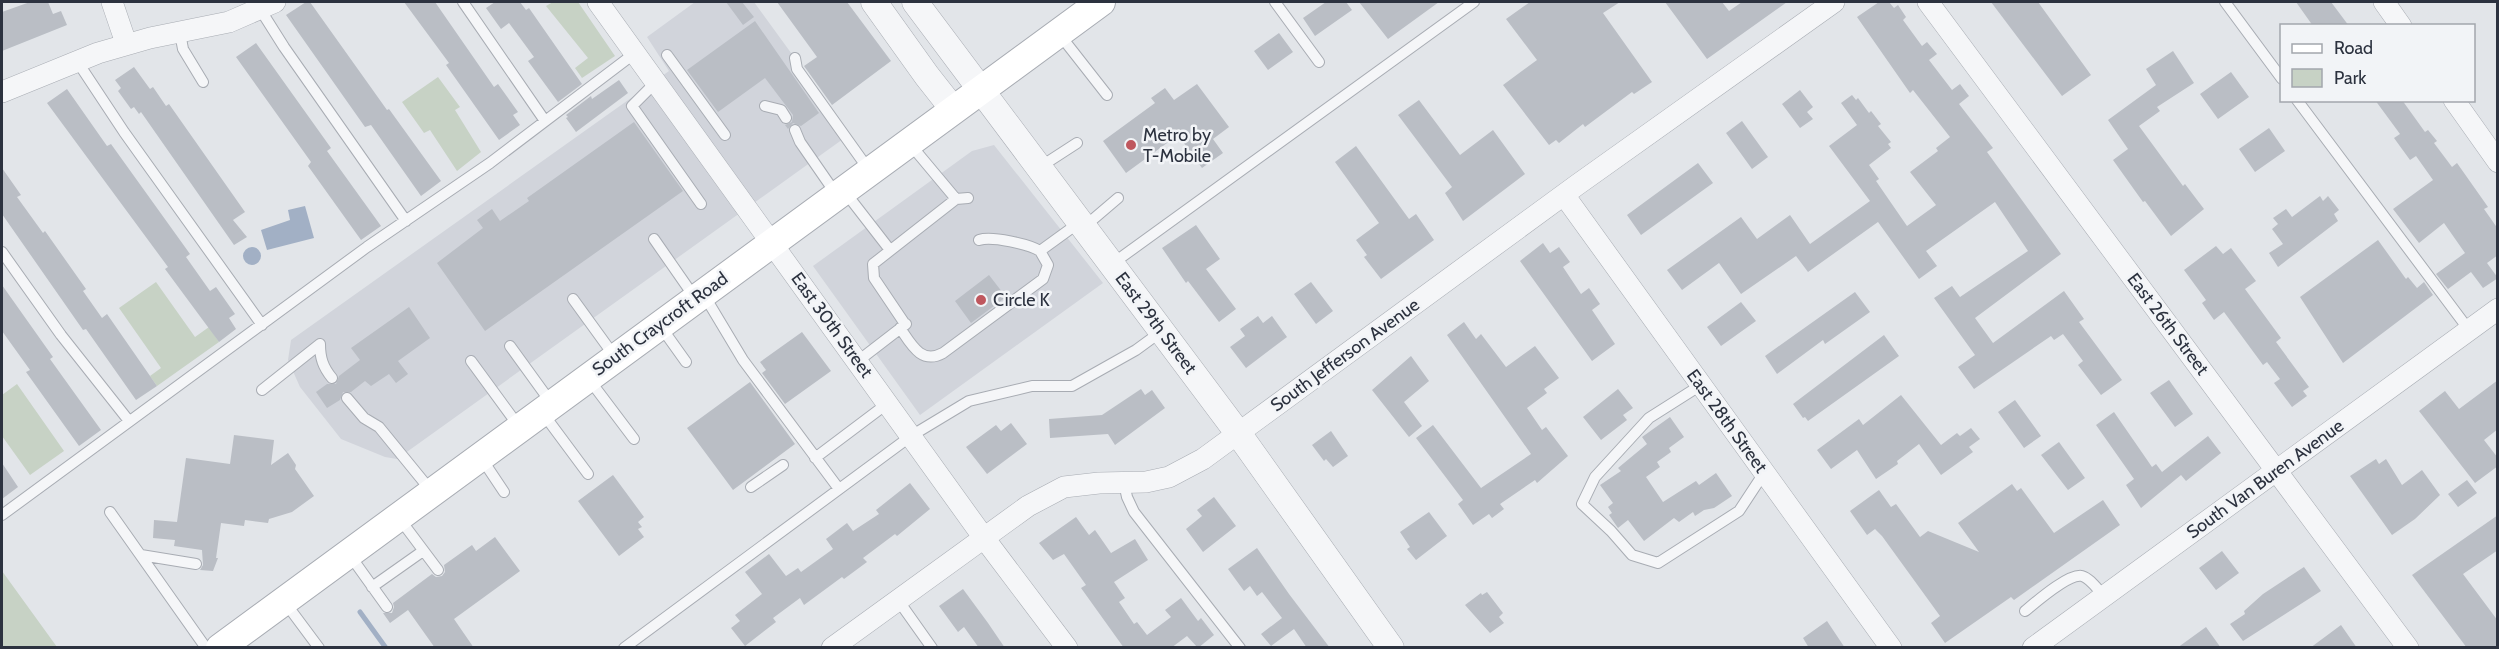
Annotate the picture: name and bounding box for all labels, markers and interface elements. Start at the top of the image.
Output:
legend [2280,24,2475,102]
text: Road [2334,37,2373,59]
text: Park [2334,67,2367,89]
place label: Metro by T-Mobile [1143,124,1211,167]
marker: Metro by T-Mobile [1124,138,1138,152]
street label: South Craycroft Road [588,267,732,381]
street label: East 30th Street [786,268,878,382]
street label: East 29th Street [1111,268,1201,378]
street label: East 26th Street [2123,269,2213,379]
place label: Circle K [993,289,1051,311]
marker: Circle K [974,293,988,307]
street label: South Jefferson Avenue [1266,294,1424,416]
street label: East 28th Street [1682,365,1772,477]
street label: South Van Buren Avenue [2182,415,2348,543]

